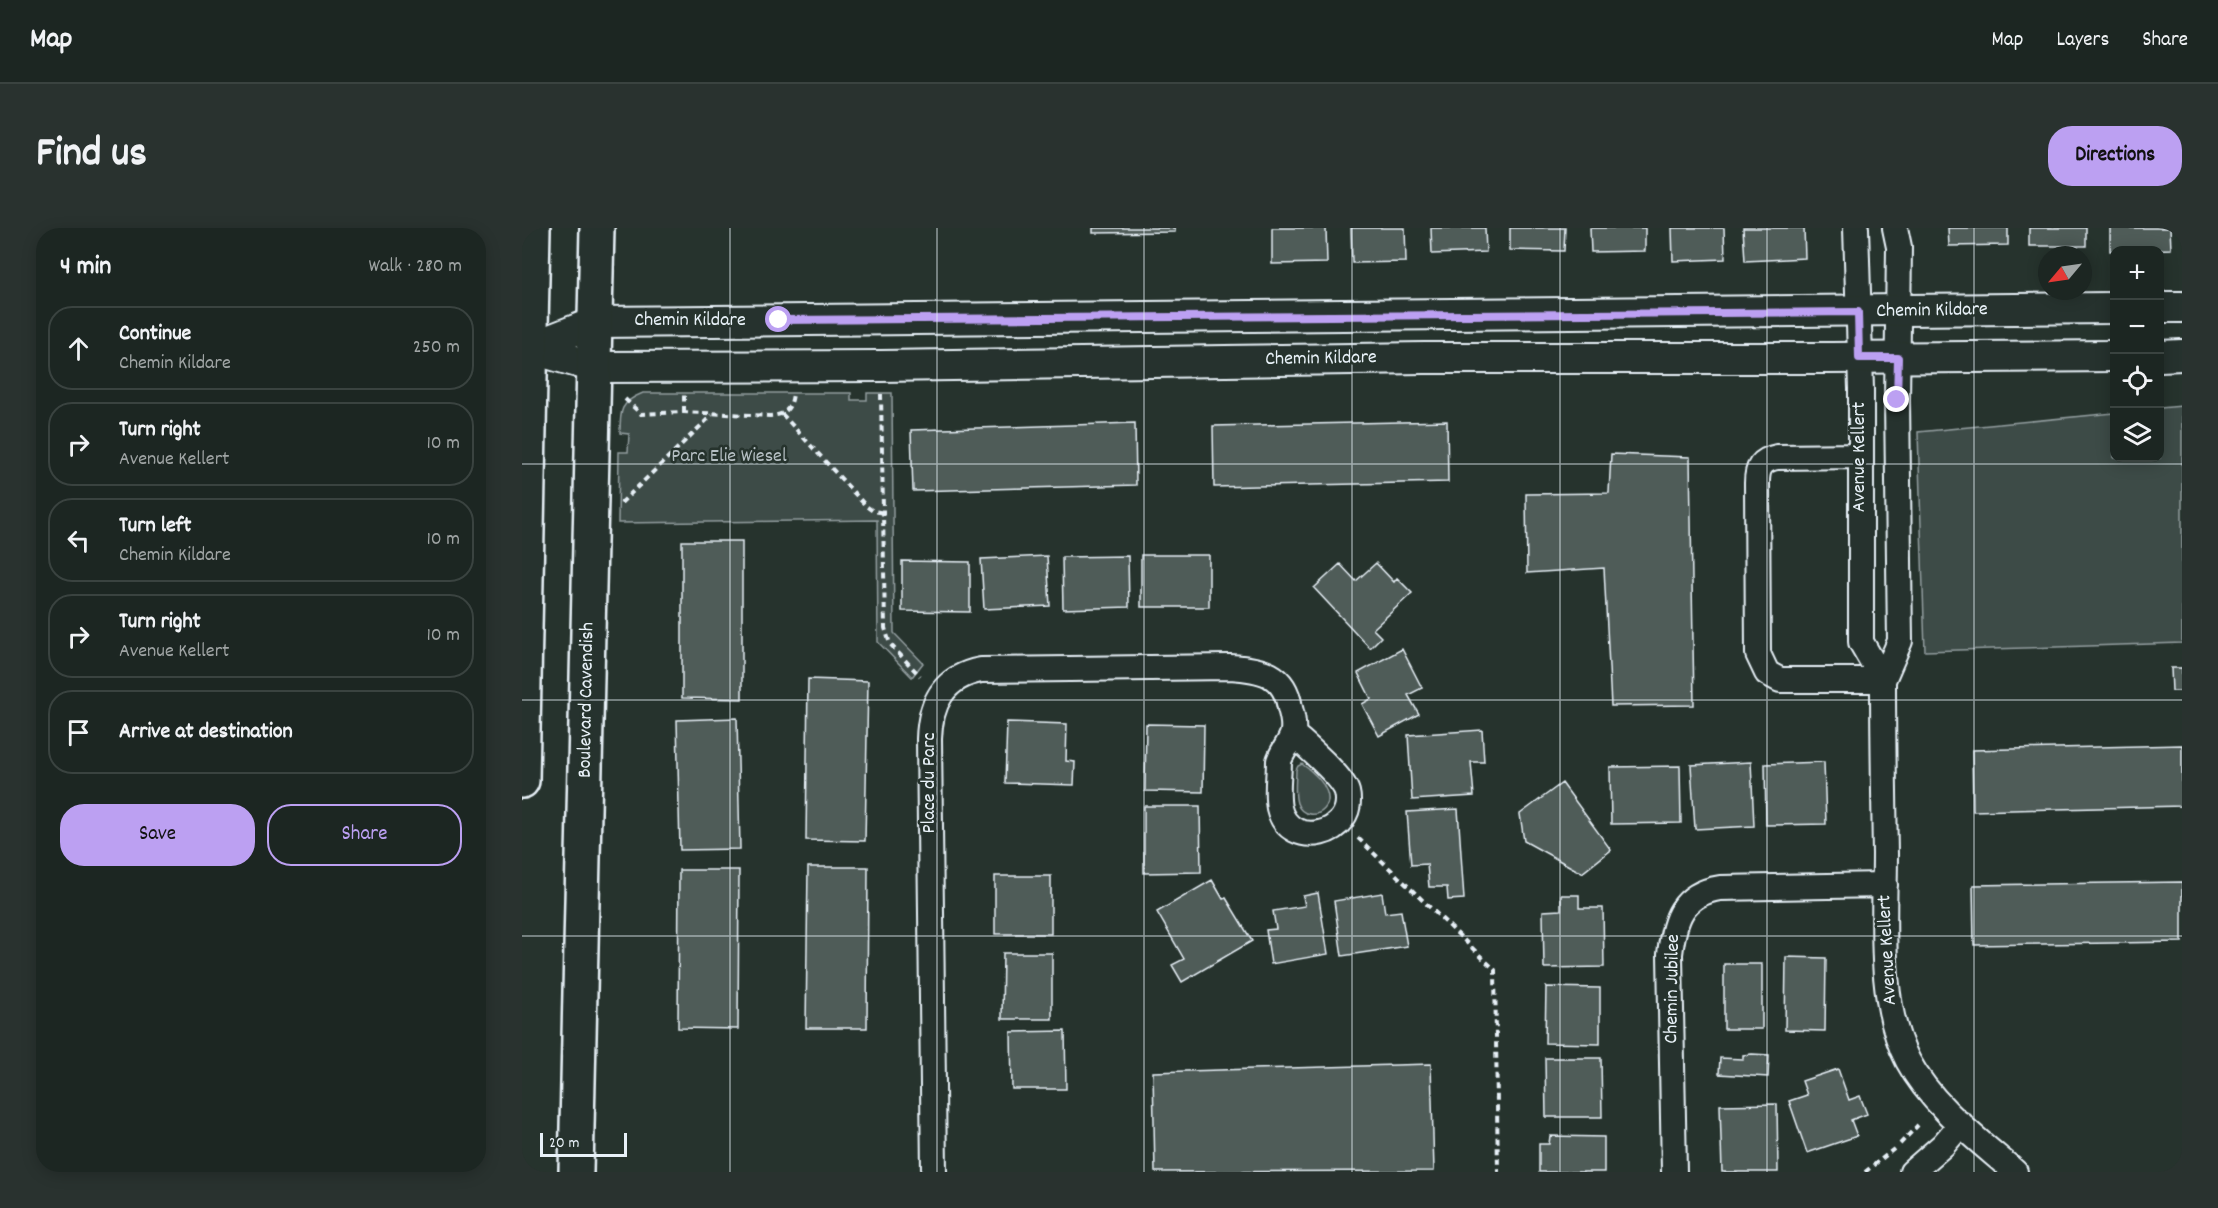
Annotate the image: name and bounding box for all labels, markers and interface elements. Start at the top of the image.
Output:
text: Map [30,21,72,61]
text: Map [1992,26,2023,56]
text: Layers [2056,26,2109,56]
text: Share [2142,26,2188,56]
text: Find us [36,126,147,186]
button: Directions [2048,126,2182,186]
north arrow [2038,246,2092,300]
map controls [2110,246,2164,462]
button: + [2110,246,2164,300]
text: 4 min [60,249,111,286]
text: Walk · 280 m [368,253,462,281]
street label: Chemin Kildare [1876,296,1988,326]
button: − [2110,300,2164,354]
route start [765,306,791,332]
street label: Chemin Kildare [634,307,746,335]
text: Continue [119,319,191,350]
icon: ahead [62,332,95,365]
text: 250 m [413,334,460,362]
street label: Chemin Kildare [1265,344,1377,374]
text: Chemin Kildare [119,350,231,378]
button: locate [2110,354,2164,408]
route end [1883,386,1909,412]
street label: Avenue Kellert [1846,402,1874,512]
button: layers [2110,408,2164,462]
text: Turn right [119,415,201,446]
icon: right [62,428,95,461]
text: 10 m [426,430,460,458]
park label: Parc Elie Wiesel [671,443,787,471]
text: Avenue Kellert [119,446,229,474]
text: Turn left [119,511,191,542]
icon: left [62,524,95,557]
text: 10 m [426,526,460,554]
text: Chemin Kildare [119,542,231,570]
text: Turn right [119,607,201,638]
icon: right [62,620,95,653]
text: 10 m [426,622,460,650]
street label: Boulevard Cavendish [572,622,602,778]
text: Avenue Kellert [119,638,229,666]
icon: arrive [62,716,95,749]
text: Arrive at destination [119,717,293,748]
street label: Place du Parc [916,732,944,834]
button: Save [60,804,255,866]
button: Share [267,804,462,866]
street label: Avenue Kellert [1871,894,1905,1006]
street label: Chemin Jubilee [1658,934,1688,1044]
scale bar [540,1130,627,1158]
text: 20 m [549,1132,579,1155]

